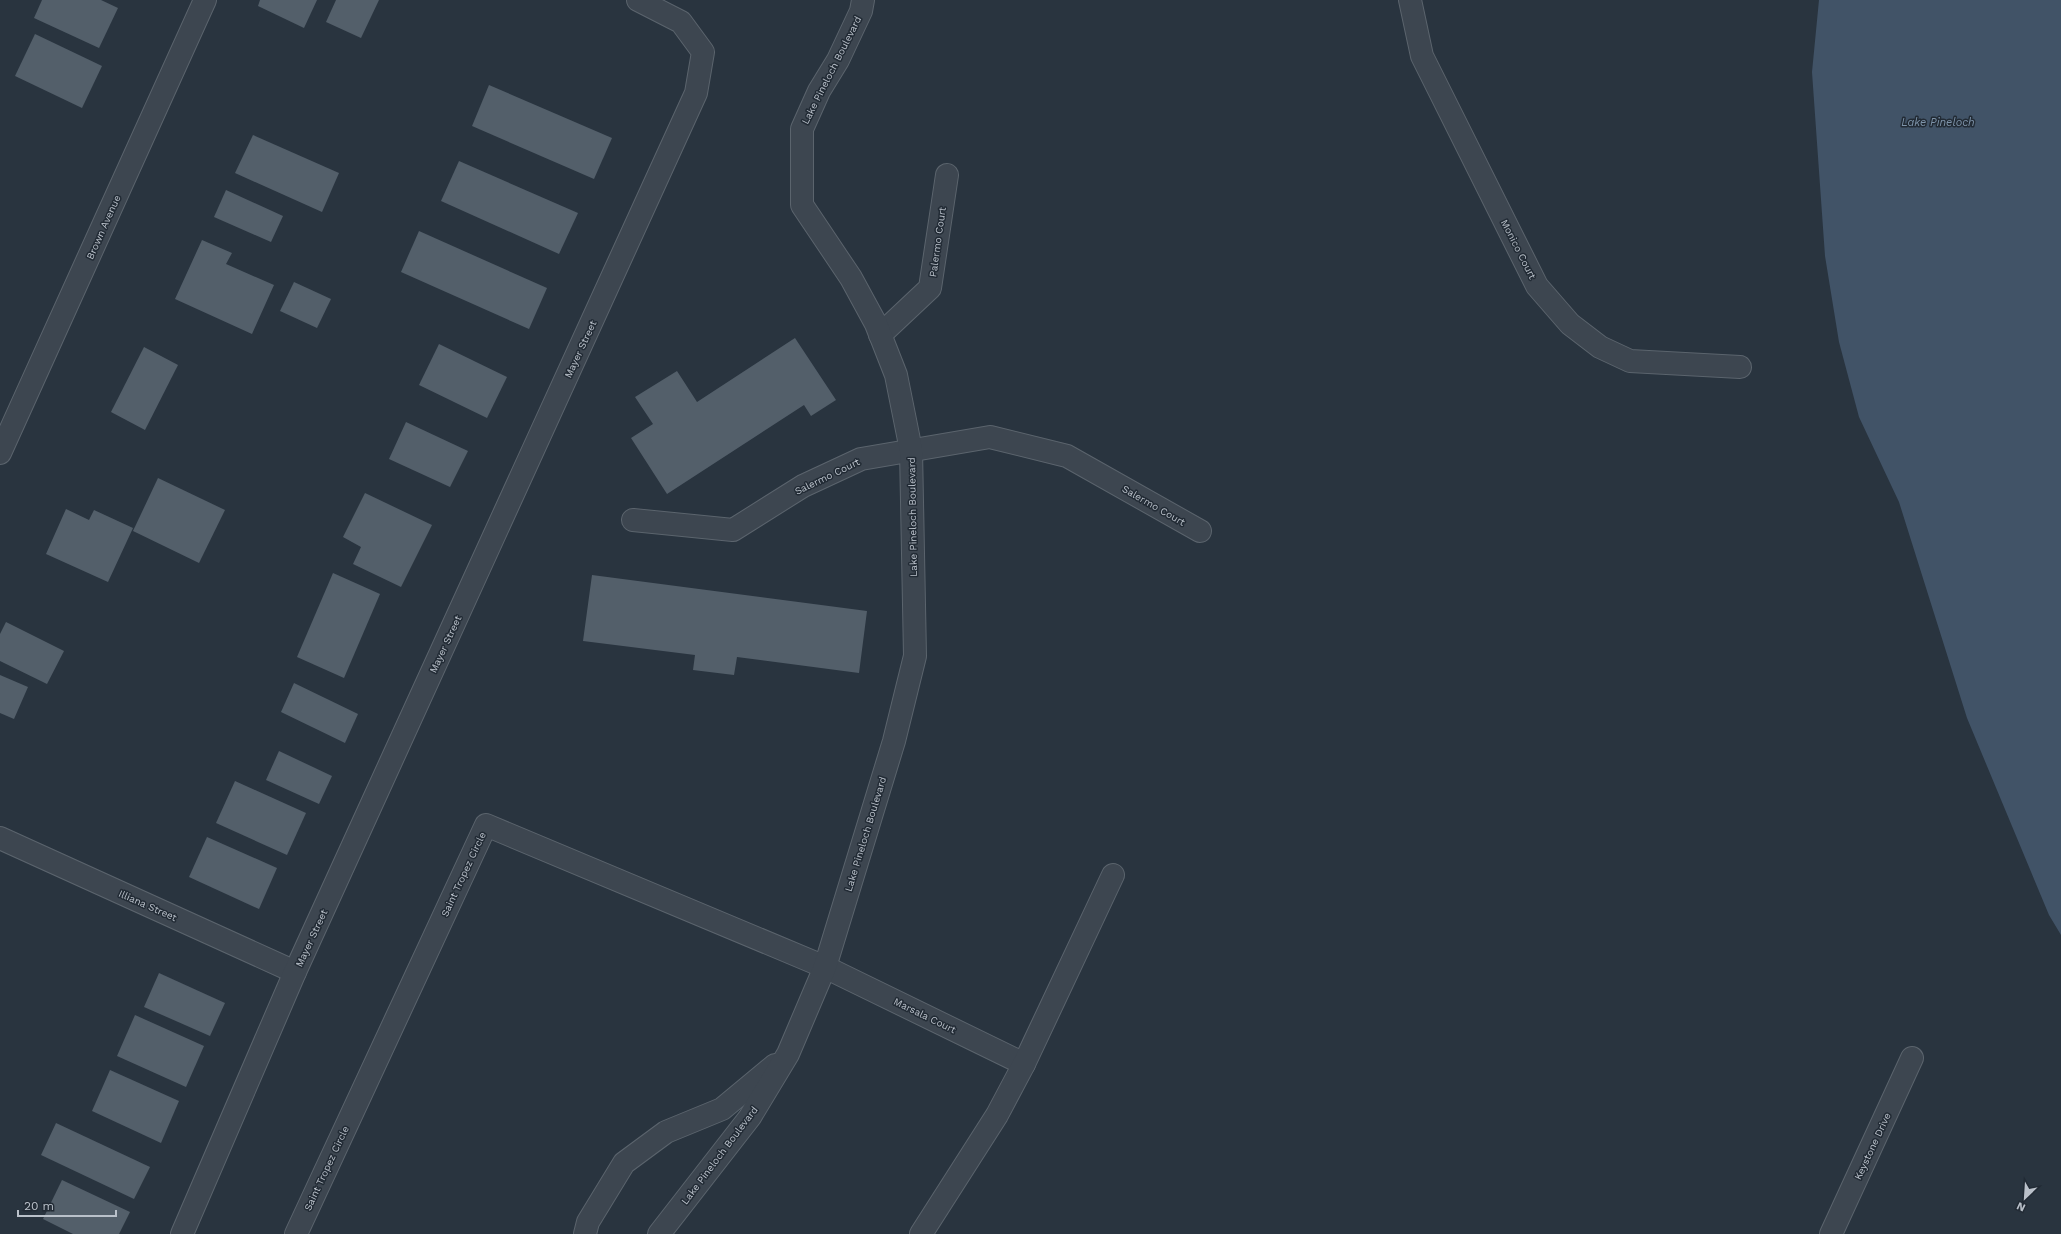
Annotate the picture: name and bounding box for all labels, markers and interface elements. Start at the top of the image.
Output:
street label: Lake Pineloch Boulevard [799,14,863,126]
water label: Lake Pineloch [1901,116,1975,129]
street label: Brown Avenue [84,193,123,261]
street label: Palermo Court [927,206,948,278]
street label: Monico Court [1499,218,1539,282]
street label: Mayer Street [562,318,599,380]
street label: Salermo Court [793,456,862,497]
street label: Lake Pineloch Boulevard [906,457,919,577]
street label: Salermo Court [1120,483,1188,528]
street label: Mayer Street [427,613,464,675]
street label: Lake Pineloch Boulevard [843,775,888,893]
street label: Saint Tropez Circle [439,830,488,918]
street label: Illiana Street [117,888,179,924]
street label: Mayer Street [293,907,330,969]
street label: Marsala Court [892,996,958,1036]
street label: Lake Pineloch Boulevard [679,1104,760,1206]
street label: Keystone Drive [1852,1111,1893,1181]
street label: Saint Tropez Circle [302,1124,351,1212]
north arrow [2005,1178,2045,1218]
scale bar [18,1192,116,1218]
text: 20 m [24,1199,54,1213]
text: N [2015,1199,2027,1214]

